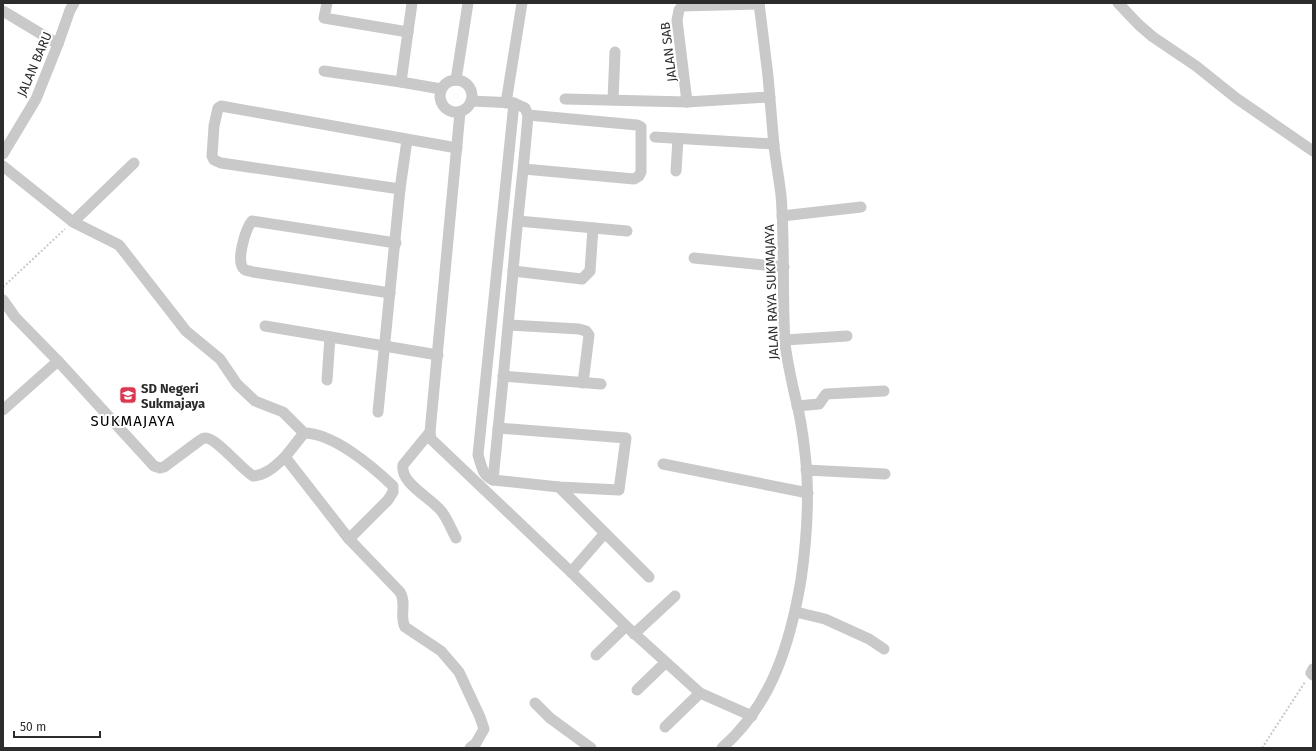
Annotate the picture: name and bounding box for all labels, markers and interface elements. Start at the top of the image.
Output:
street label: JALAN SAB [657,21,680,83]
street label: JALAN BARU [14,29,55,99]
street label: JALAN RAYA SUKMAJAYA [762,224,781,360]
place label: SD Negeri Sukmajaya [141,381,205,411]
school or university icon: SD Negeri Sukmajaya [118,385,138,405]
district label: SUKMAJAYA [91,412,175,430]
scale bar [14,713,100,739]
text: 50 m [20,720,46,734]

